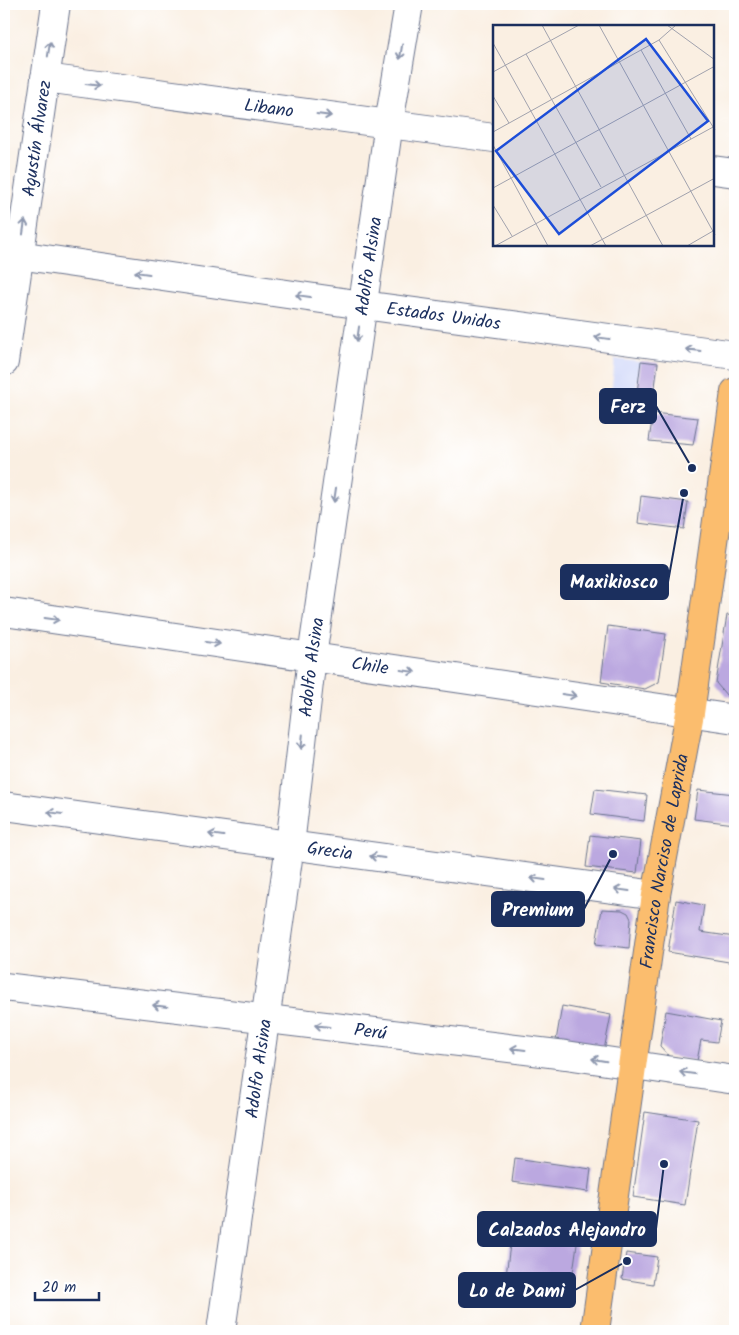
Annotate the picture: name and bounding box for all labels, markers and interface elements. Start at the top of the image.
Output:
inset map [493,25,714,246]
one-way arrow [45,41,55,57]
one-way arrow [395,43,405,59]
street label: Agustín Álvarez [15,78,61,199]
one-way arrow [85,80,101,90]
street label: Libano [242,92,295,127]
one-way arrow [315,110,331,120]
street label: Adolfo Alsina [348,215,391,318]
one-way arrow [19,219,29,235]
one-way arrow [134,268,150,278]
one-way arrow [295,291,311,301]
street label: Estados Unidos [384,295,503,339]
one-way arrow [353,325,363,341]
one-way arrow [595,333,611,343]
one-way arrow [685,345,701,355]
callout: Ferz [600,389,656,423]
text: Ferz [610,393,646,423]
one-way arrow [330,486,340,502]
callout: Maxikiosco [561,565,668,599]
text: Maxikiosco [570,568,658,598]
one-way arrow [44,615,60,625]
street label: Adolfo Alsina [292,616,334,719]
one-way arrow [205,638,221,648]
street label: Chile [349,650,390,684]
one-way arrow [400,666,416,676]
one-way arrow [561,690,577,700]
one-way arrow [297,734,307,750]
street label: Francisco Narciso de Laprida [633,751,698,971]
one-way arrow [48,808,64,818]
one-way arrow [209,830,225,840]
street label: Grecia [305,835,354,869]
one-way arrow [370,852,386,862]
one-way arrow [531,874,547,884]
one-way arrow [614,885,630,895]
callout: Premium [492,892,584,926]
text: Premium [502,896,574,926]
one-way arrow [153,1001,169,1011]
street label: Perú [352,1016,388,1049]
street label: Adolfo Alsina [238,1017,281,1120]
one-way arrow [314,1021,330,1031]
one-way arrow [510,1044,526,1054]
one-way arrow [592,1055,608,1065]
one-way arrow [679,1068,695,1078]
callout: Calzados Alejandro [478,1212,656,1246]
text: Calzados Alejandro [488,1216,646,1246]
scale bar [35,1270,99,1302]
callout: Lo de Dami [459,1273,575,1307]
text: 20 m [42,1276,76,1300]
text: Lo de Dami [469,1277,566,1307]

